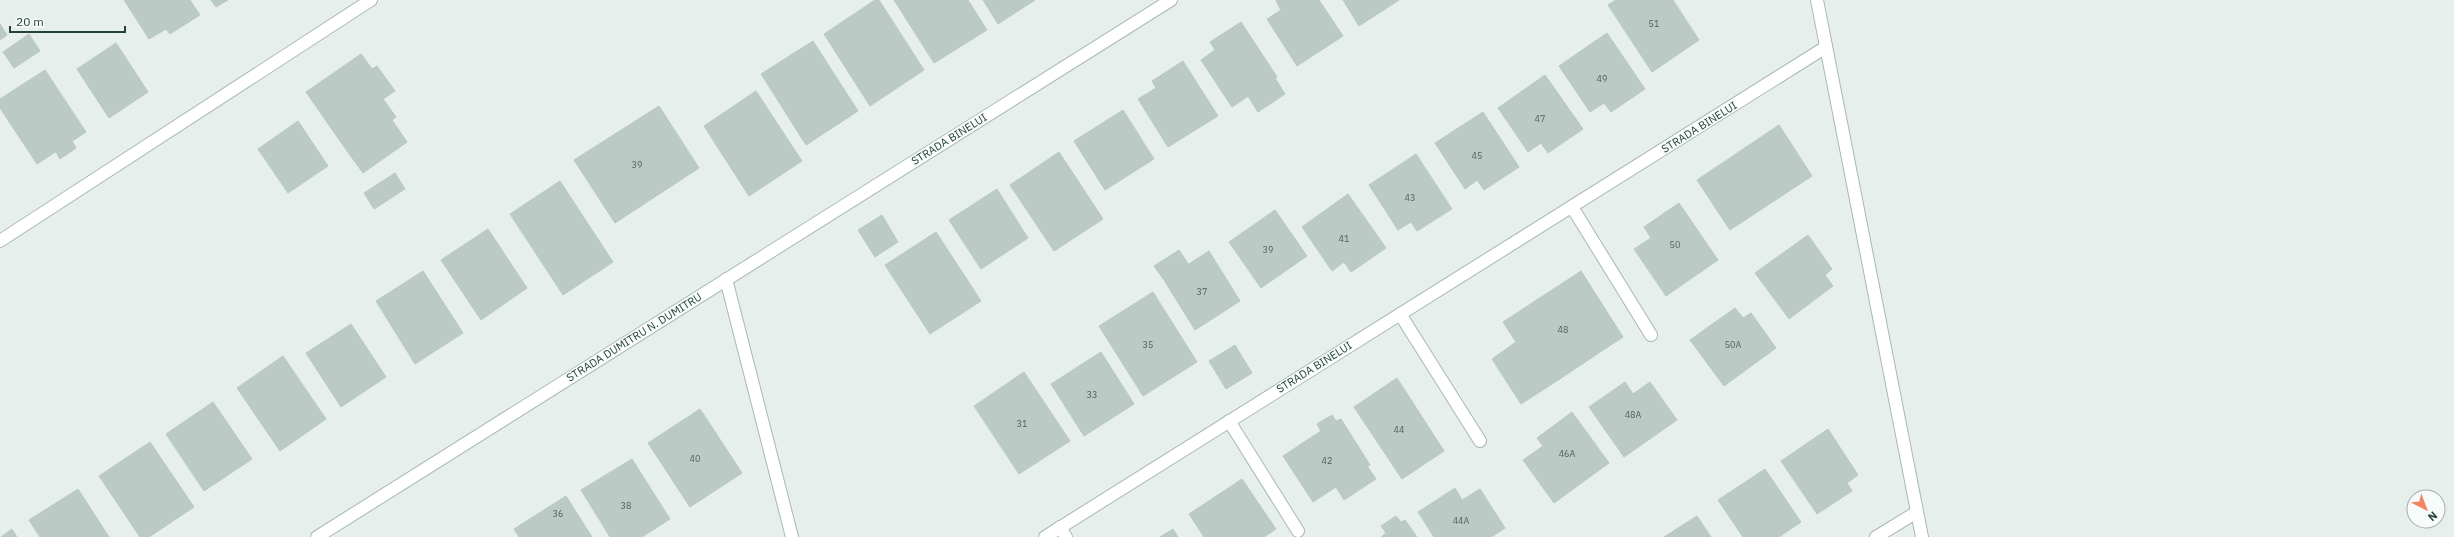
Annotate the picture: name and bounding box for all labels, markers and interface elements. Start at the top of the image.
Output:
scale bar [10,8,125,34]
text: 20 m [16,14,44,29]
house number: 51 [1649,18,1659,29]
house number: 49 [1597,73,1607,84]
street label: STRADA BINELUI [1659,98,1739,156]
street label: STRADA BINELUI [909,110,989,168]
house number: 47 [1535,113,1545,124]
house number: 45 [1472,150,1482,161]
house number: 39 [632,159,642,170]
house number: 43 [1405,192,1415,203]
house number: 41 [1339,233,1349,244]
house number: 50 [1670,239,1680,250]
house number: 39 [1263,244,1273,255]
house number: 37 [1197,286,1207,297]
street label: STRADA DUMITRU N. DUMITRU [564,289,704,385]
house number: 48 [1558,324,1568,335]
street label: STRADA BINELUI [1274,338,1354,396]
house number: 35 [1143,339,1153,350]
house number: 50A [1725,339,1742,350]
house number: 33 [1087,389,1097,400]
house number: 48A [1625,409,1642,420]
house number: 31 [1017,418,1027,429]
house number: 44 [1394,424,1404,435]
house number: 46A [1559,448,1576,459]
house number: 40 [690,453,700,464]
house number: 42 [1322,455,1332,466]
north arrow [2406,489,2446,529]
house number: 38 [621,500,631,511]
house number: 36 [553,508,563,519]
text: N [2425,509,2440,524]
house number: 44A [1453,515,1470,526]

